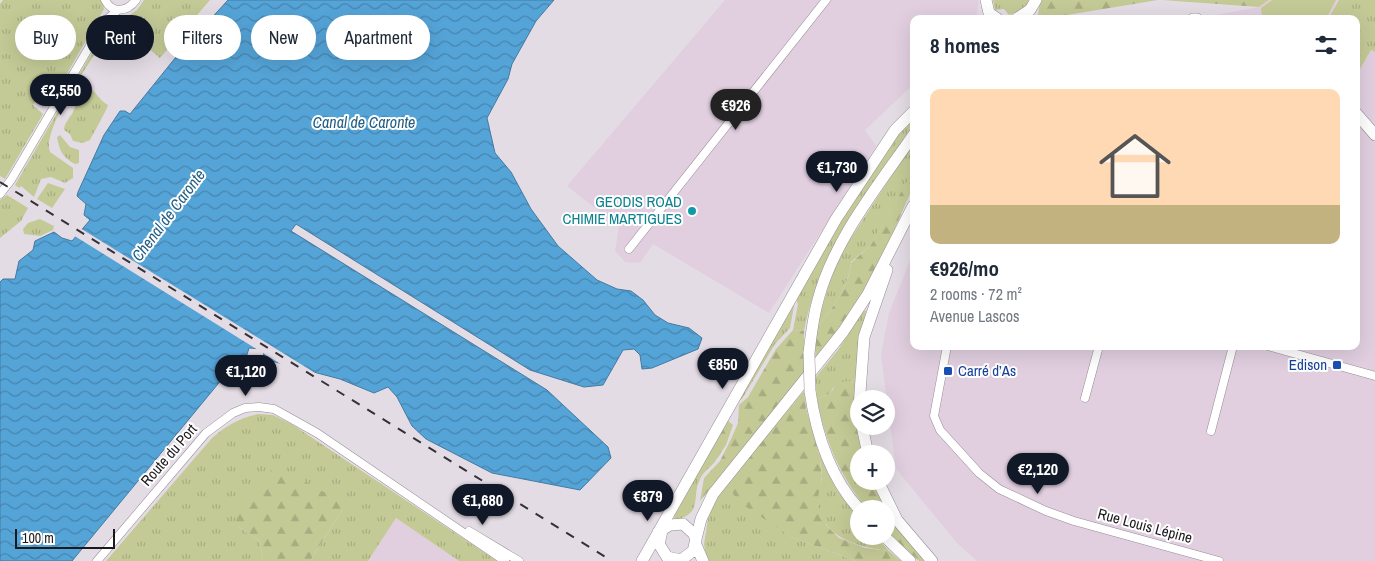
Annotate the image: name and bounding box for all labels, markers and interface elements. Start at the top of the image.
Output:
chip: Buy [15,15,76,60]
chip: Rent [86,15,154,60]
chip: Filters [164,15,241,60]
chip: New [251,15,316,60]
chip: Apartment [326,15,430,60]
text: 8 homes [930,31,1000,60]
icon: filters [1312,31,1340,59]
pin: €2,550 [20,74,102,116]
text: €2,550 [41,79,81,101]
pin: €926 [706,88,766,131]
text: €926 [721,94,751,116]
water label: Canal de Caronte [313,111,415,133]
icon: home [1090,121,1180,211]
pin: €1,730 [796,150,878,193]
text: €1,730 [817,156,857,178]
water label: Chenal de Caronte [126,164,210,266]
place label: GEODIS ROAD CHIMIE MARTIGUES [563,191,682,229]
marker: GEODIS ROAD CHIMIE MARTIGUES [686,205,698,217]
text: €926/mo [930,254,999,283]
text: 2 rooms · 72 m² [930,283,1022,305]
text: Avenue Lascos [930,305,1020,327]
pin: €850 [693,348,753,390]
text: €850 [708,353,738,375]
pin: €1,120 [205,354,287,397]
place label: Edison [1289,354,1327,375]
marker: Edison [1331,359,1343,371]
text: €1,120 [226,360,266,382]
place label: Carré d’As [958,360,1016,381]
marker: Carré d’As [942,365,954,377]
map controls [850,390,895,545]
button: layers [850,390,895,435]
street label: Route du Port [136,419,202,490]
button: + [850,445,895,490]
pin: €2,120 [997,452,1079,495]
text: €2,120 [1018,458,1058,480]
pin: €879 [618,480,678,522]
pin: €1,680 [442,484,524,526]
text: €879 [633,485,663,507]
text: €1,680 [463,489,503,511]
button: − [850,500,895,545]
street label: Rue Louis Lépine [1096,503,1195,548]
scale bar [15,526,115,549]
text: 100 m [22,529,54,547]

